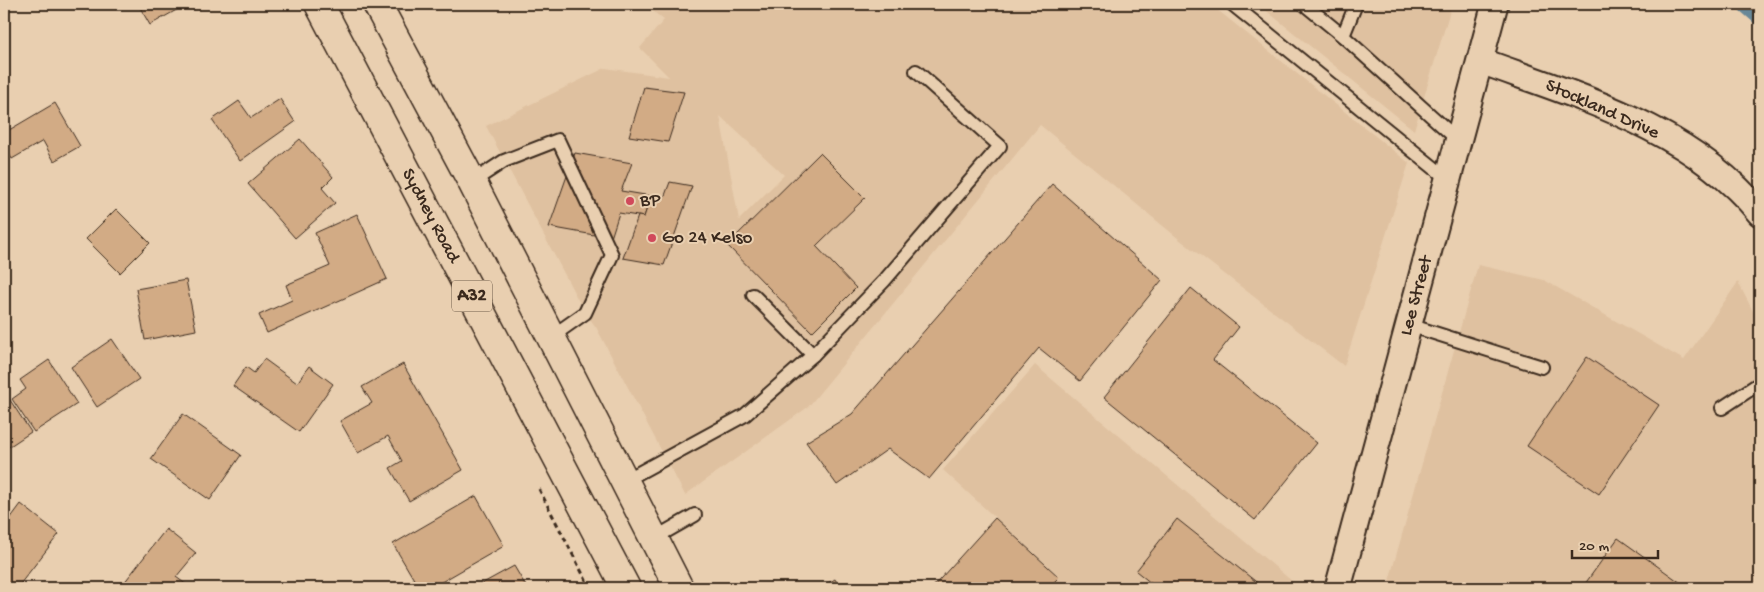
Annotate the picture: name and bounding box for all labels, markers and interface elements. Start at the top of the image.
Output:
street label: Stockland Drive [1542,75,1663,145]
street label: Sydney Road [396,165,465,269]
place label: BP [639,190,661,213]
marker: BP [624,195,636,207]
place label: Go 24 Kelso [662,227,753,250]
marker: Go 24 Kelso [646,232,658,244]
street label: Lee Street [1395,251,1439,338]
road number: A32 [452,280,492,312]
scale bar [1572,527,1658,559]
text: 20 m [1579,538,1609,556]

